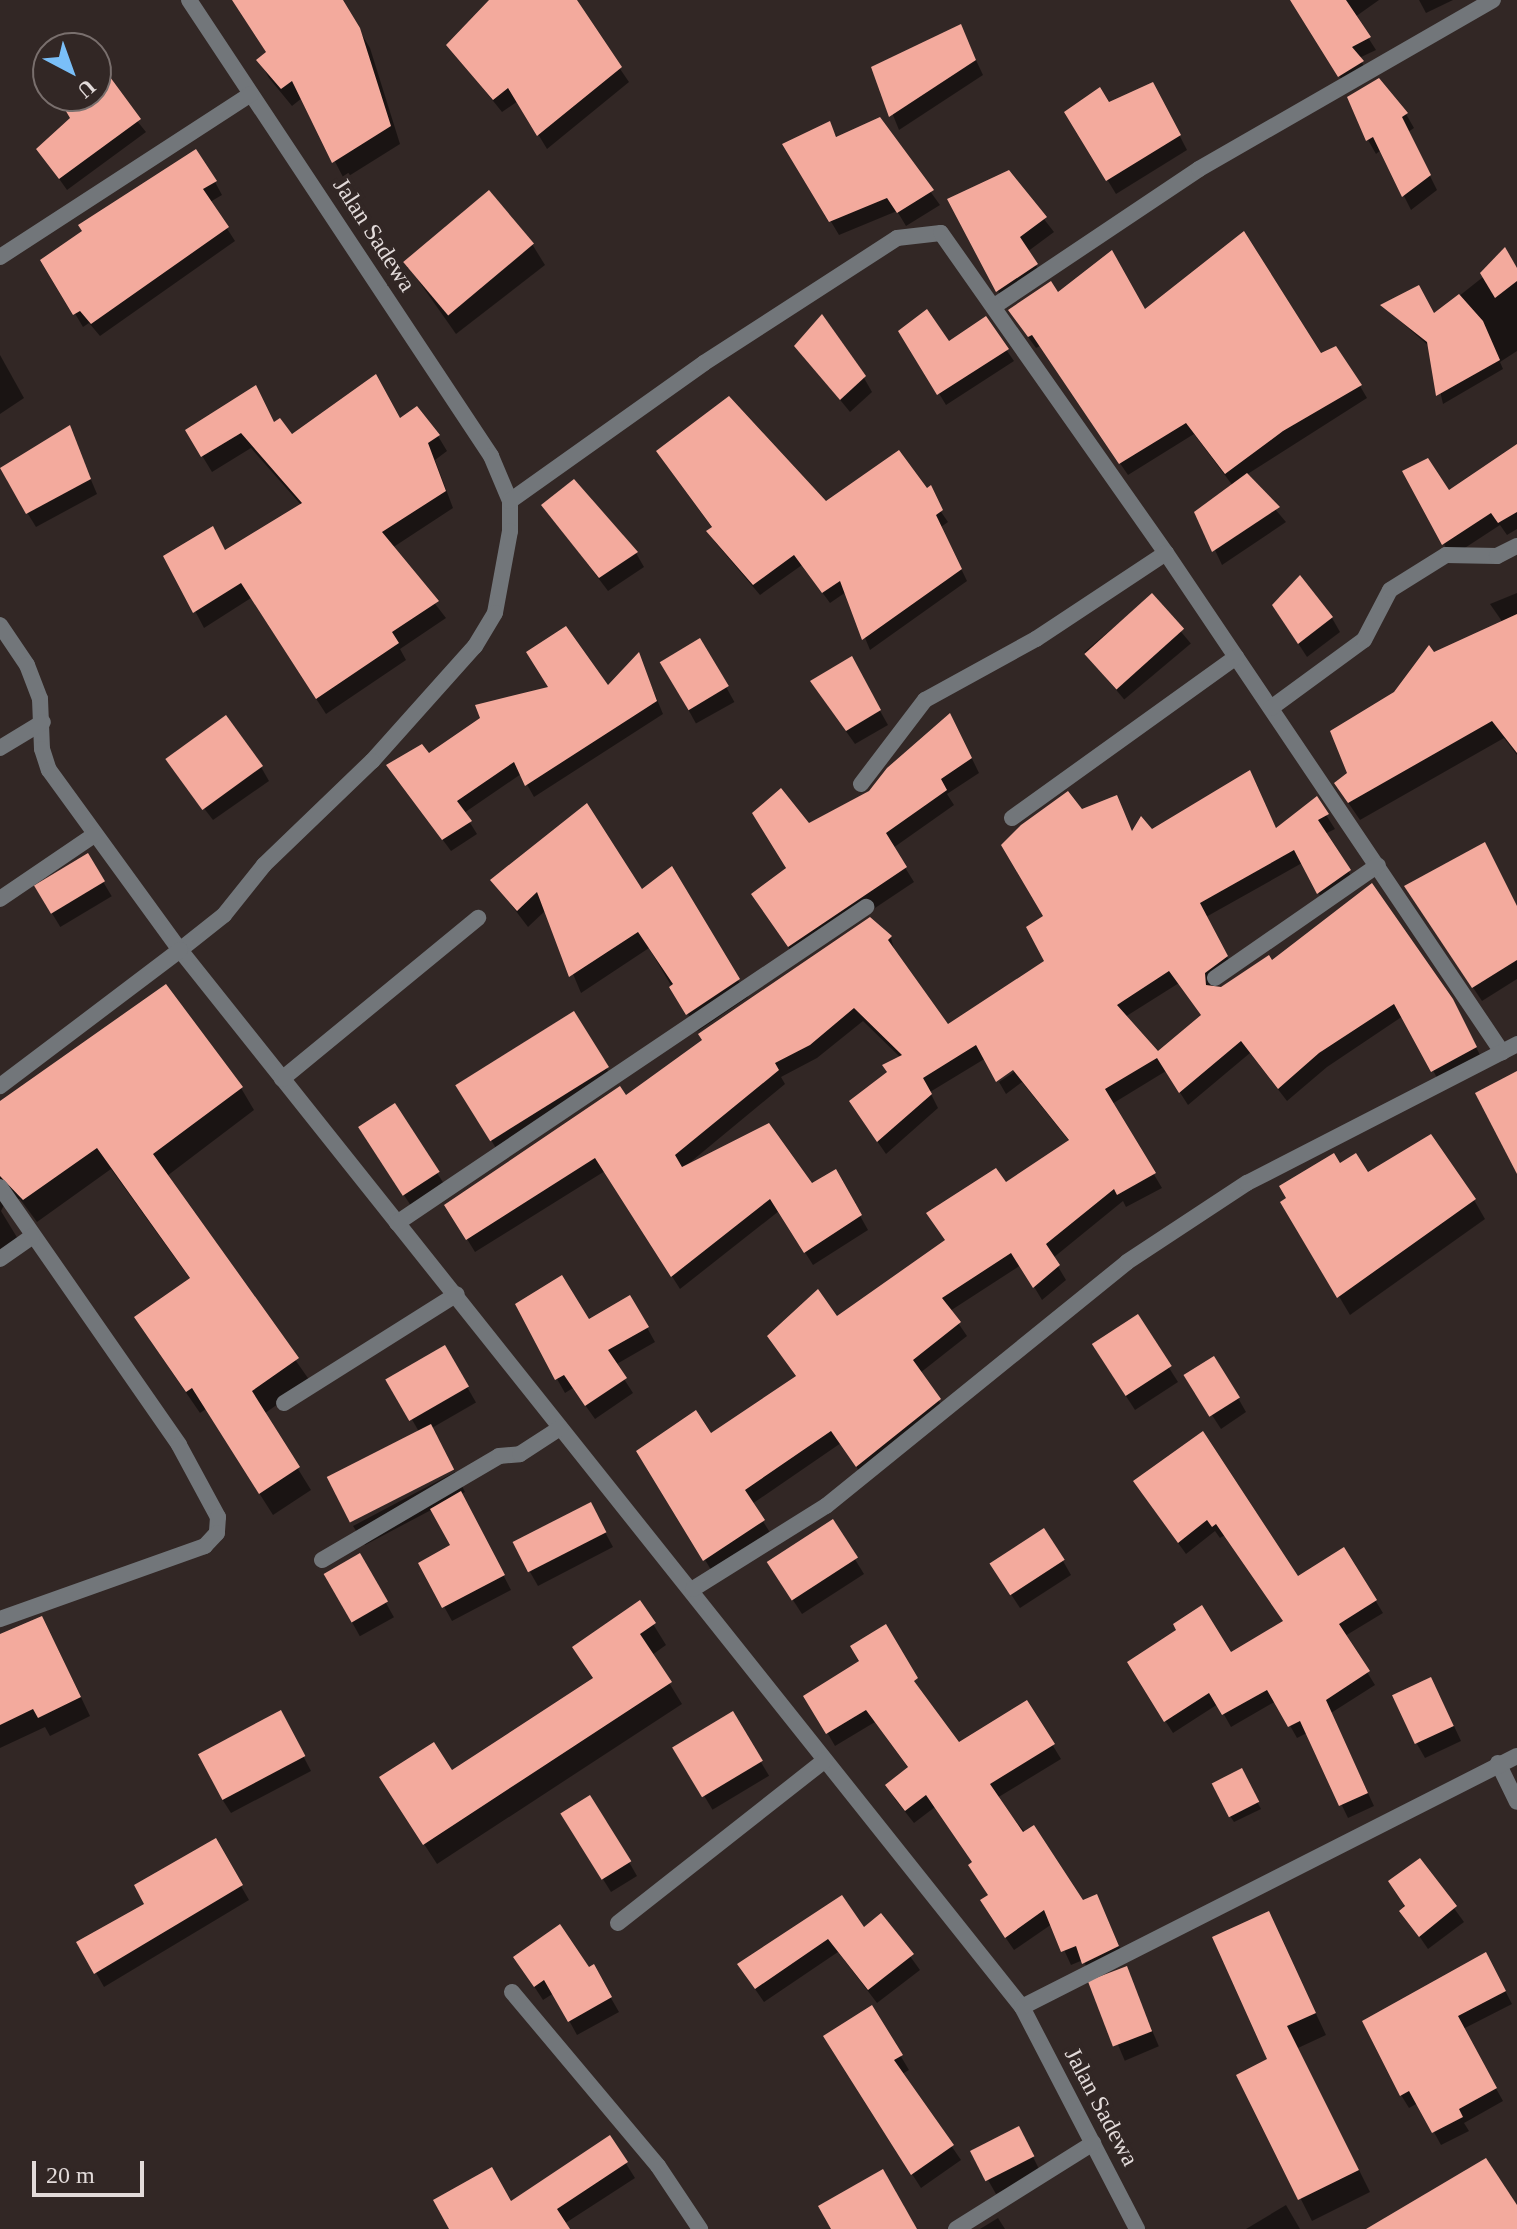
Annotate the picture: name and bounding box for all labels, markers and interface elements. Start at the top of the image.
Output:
north arrow [32,32,112,112]
text: U [73,74,101,104]
street label: Jalan Sadewa [327,173,421,297]
street label: Jalan Sadewa [1058,2043,1144,2171]
scale bar [36,2145,148,2195]
text: 20 m [46,2162,95,2188]

